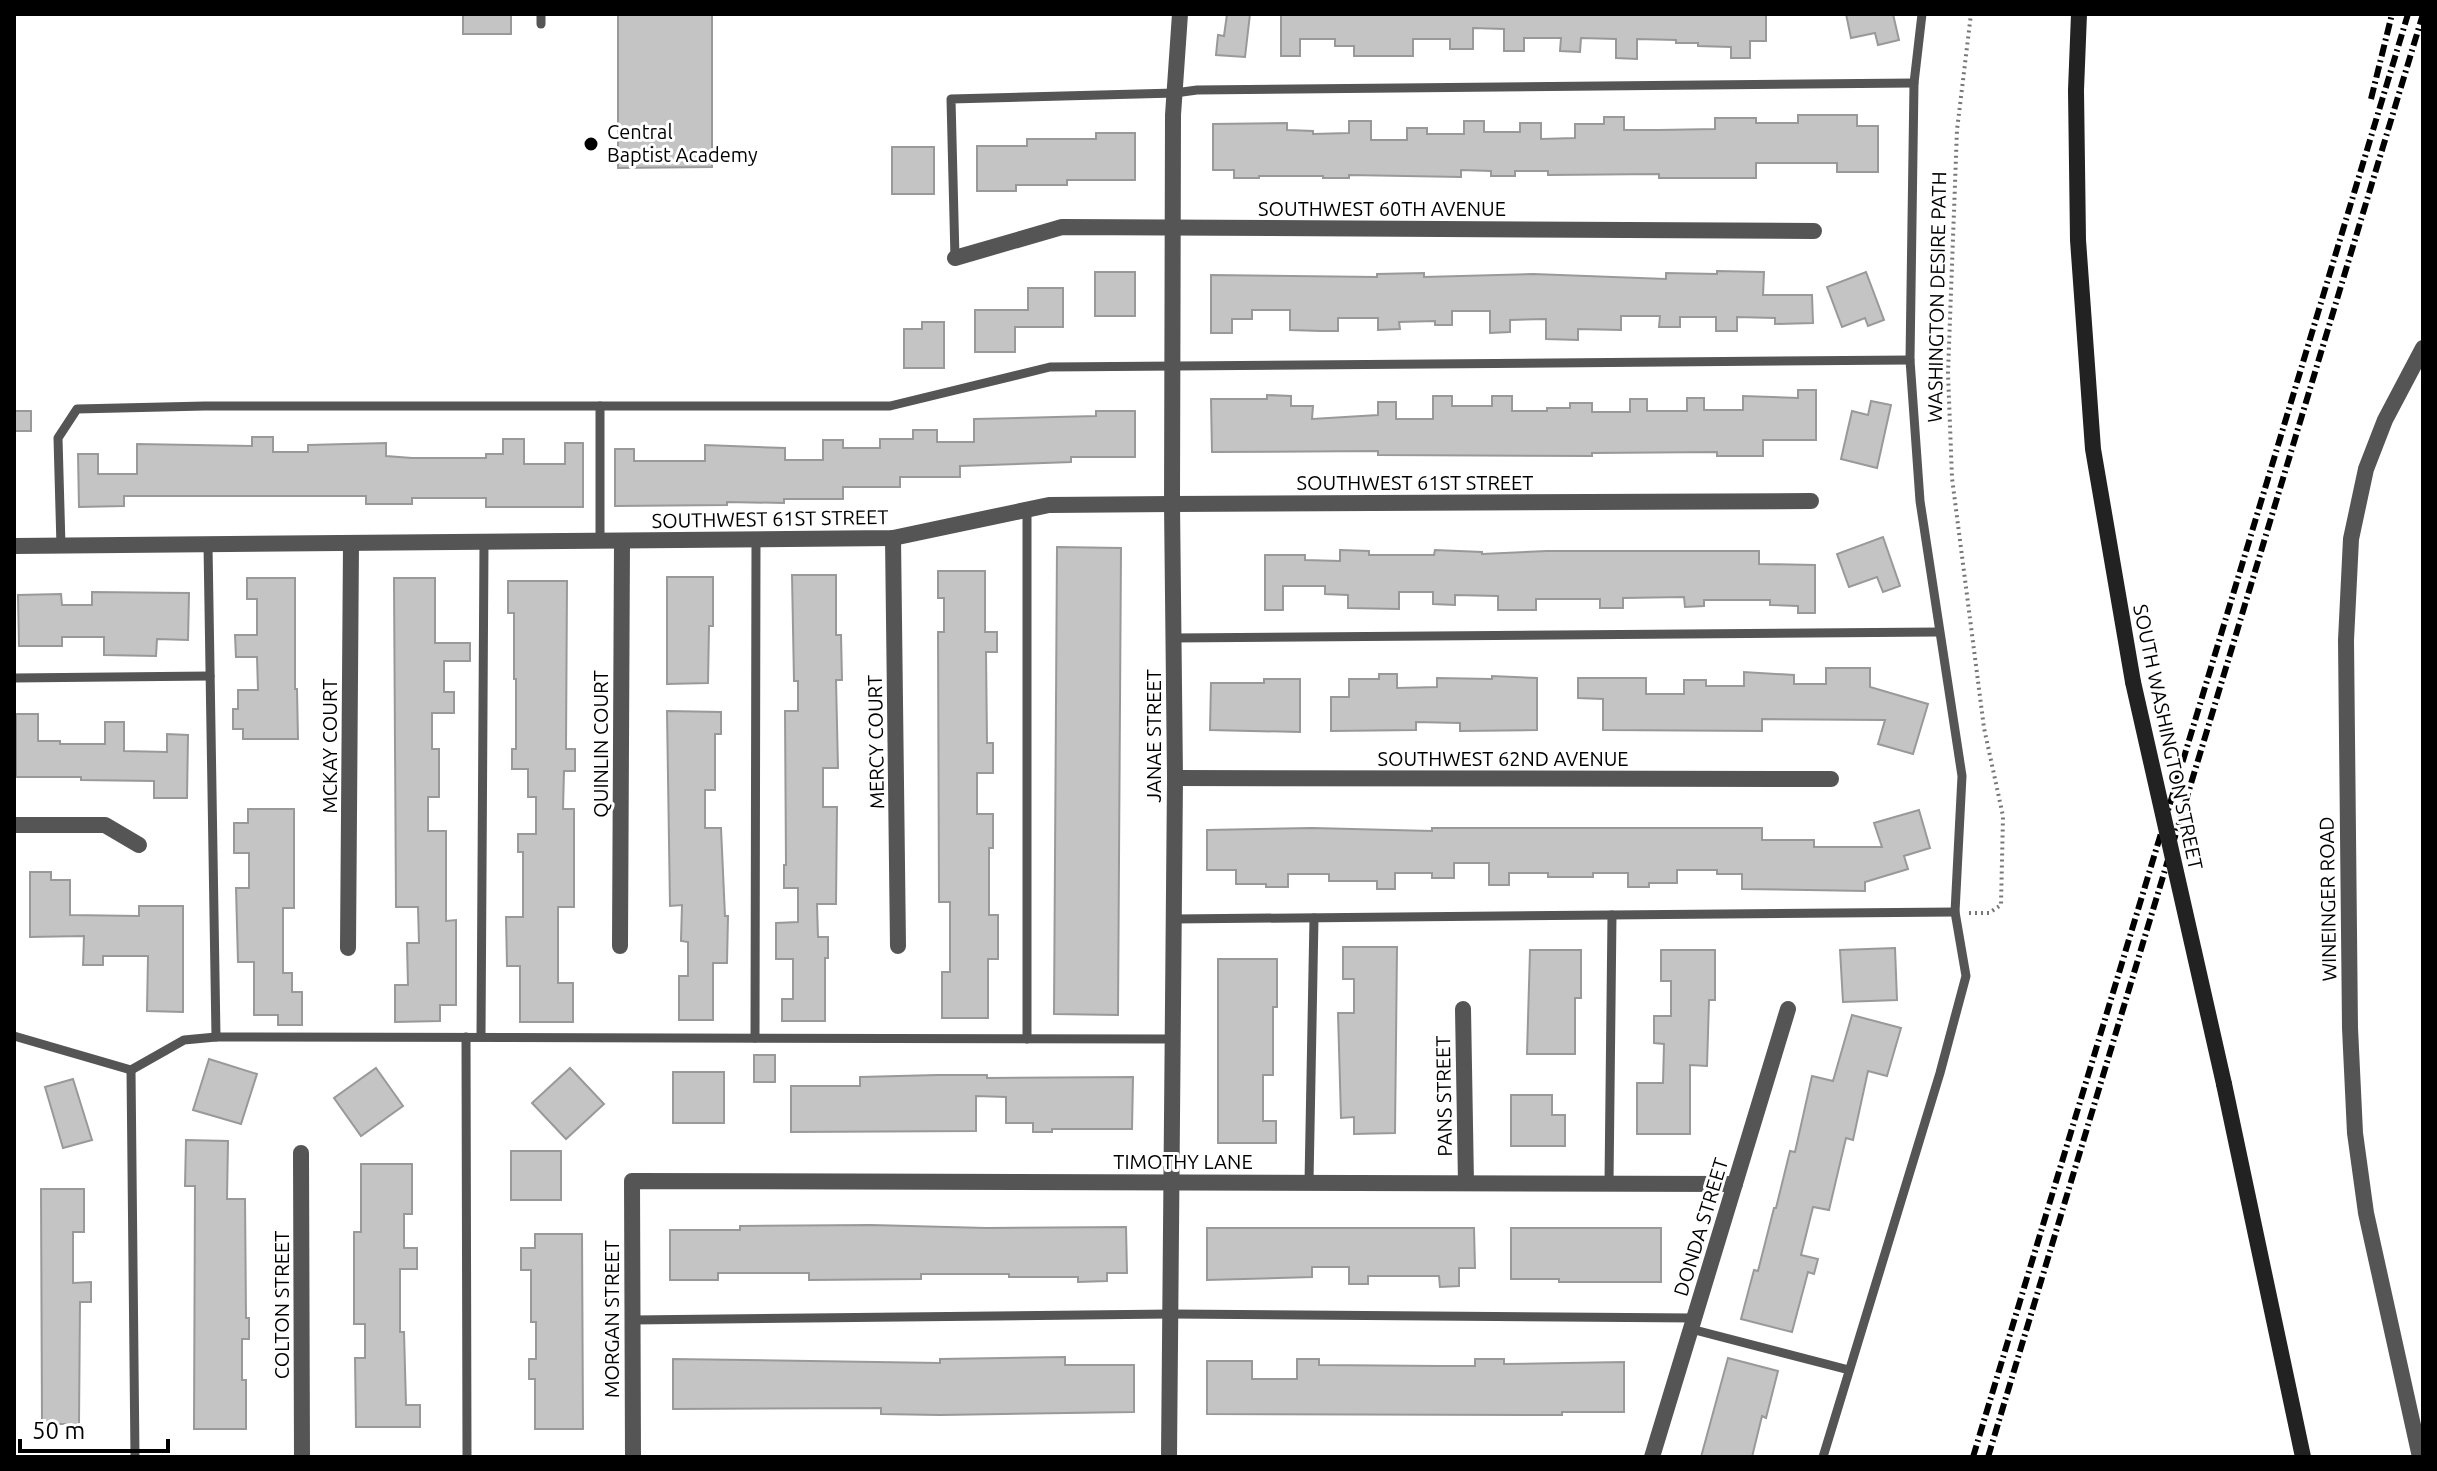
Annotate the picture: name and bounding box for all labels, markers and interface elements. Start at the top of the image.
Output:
place label: Central Baptist Academy [607,120,758,166]
marker: Central Baptist Academy [582,135,600,153]
street label: WASHINGTON DESIRE PATH [1923,171,1950,423]
street label: SOUTHWEST 60TH AVENUE [1258,197,1506,220]
street label: SOUTHWEST 61ST STREET [1297,471,1533,494]
street label: SOUTHWEST 61ST STREET [651,505,889,532]
street label: SOUTH WASHINGTON STREET [2129,602,2208,872]
street label: JANAE STREET [1142,669,1165,803]
street label: QUINLIN COURT [589,670,612,818]
street label: MERCY COURT [863,675,888,809]
street label: MCKAY COURT [318,678,341,814]
street label: SOUTHWEST 62ND AVENUE [1377,747,1629,770]
street label: WINEINGER ROAD [2315,816,2340,982]
street label: PANS STREET [1431,1035,1456,1157]
street label: TIMOTHY LANE [1113,1150,1253,1173]
street label: DONDA STREET [1669,1155,1732,1299]
street label: COLTON STREET [270,1231,293,1379]
street label: MORGAN STREET [600,1240,623,1398]
scale bar [20,1403,168,1453]
text: 50 m [32,1417,85,1444]

